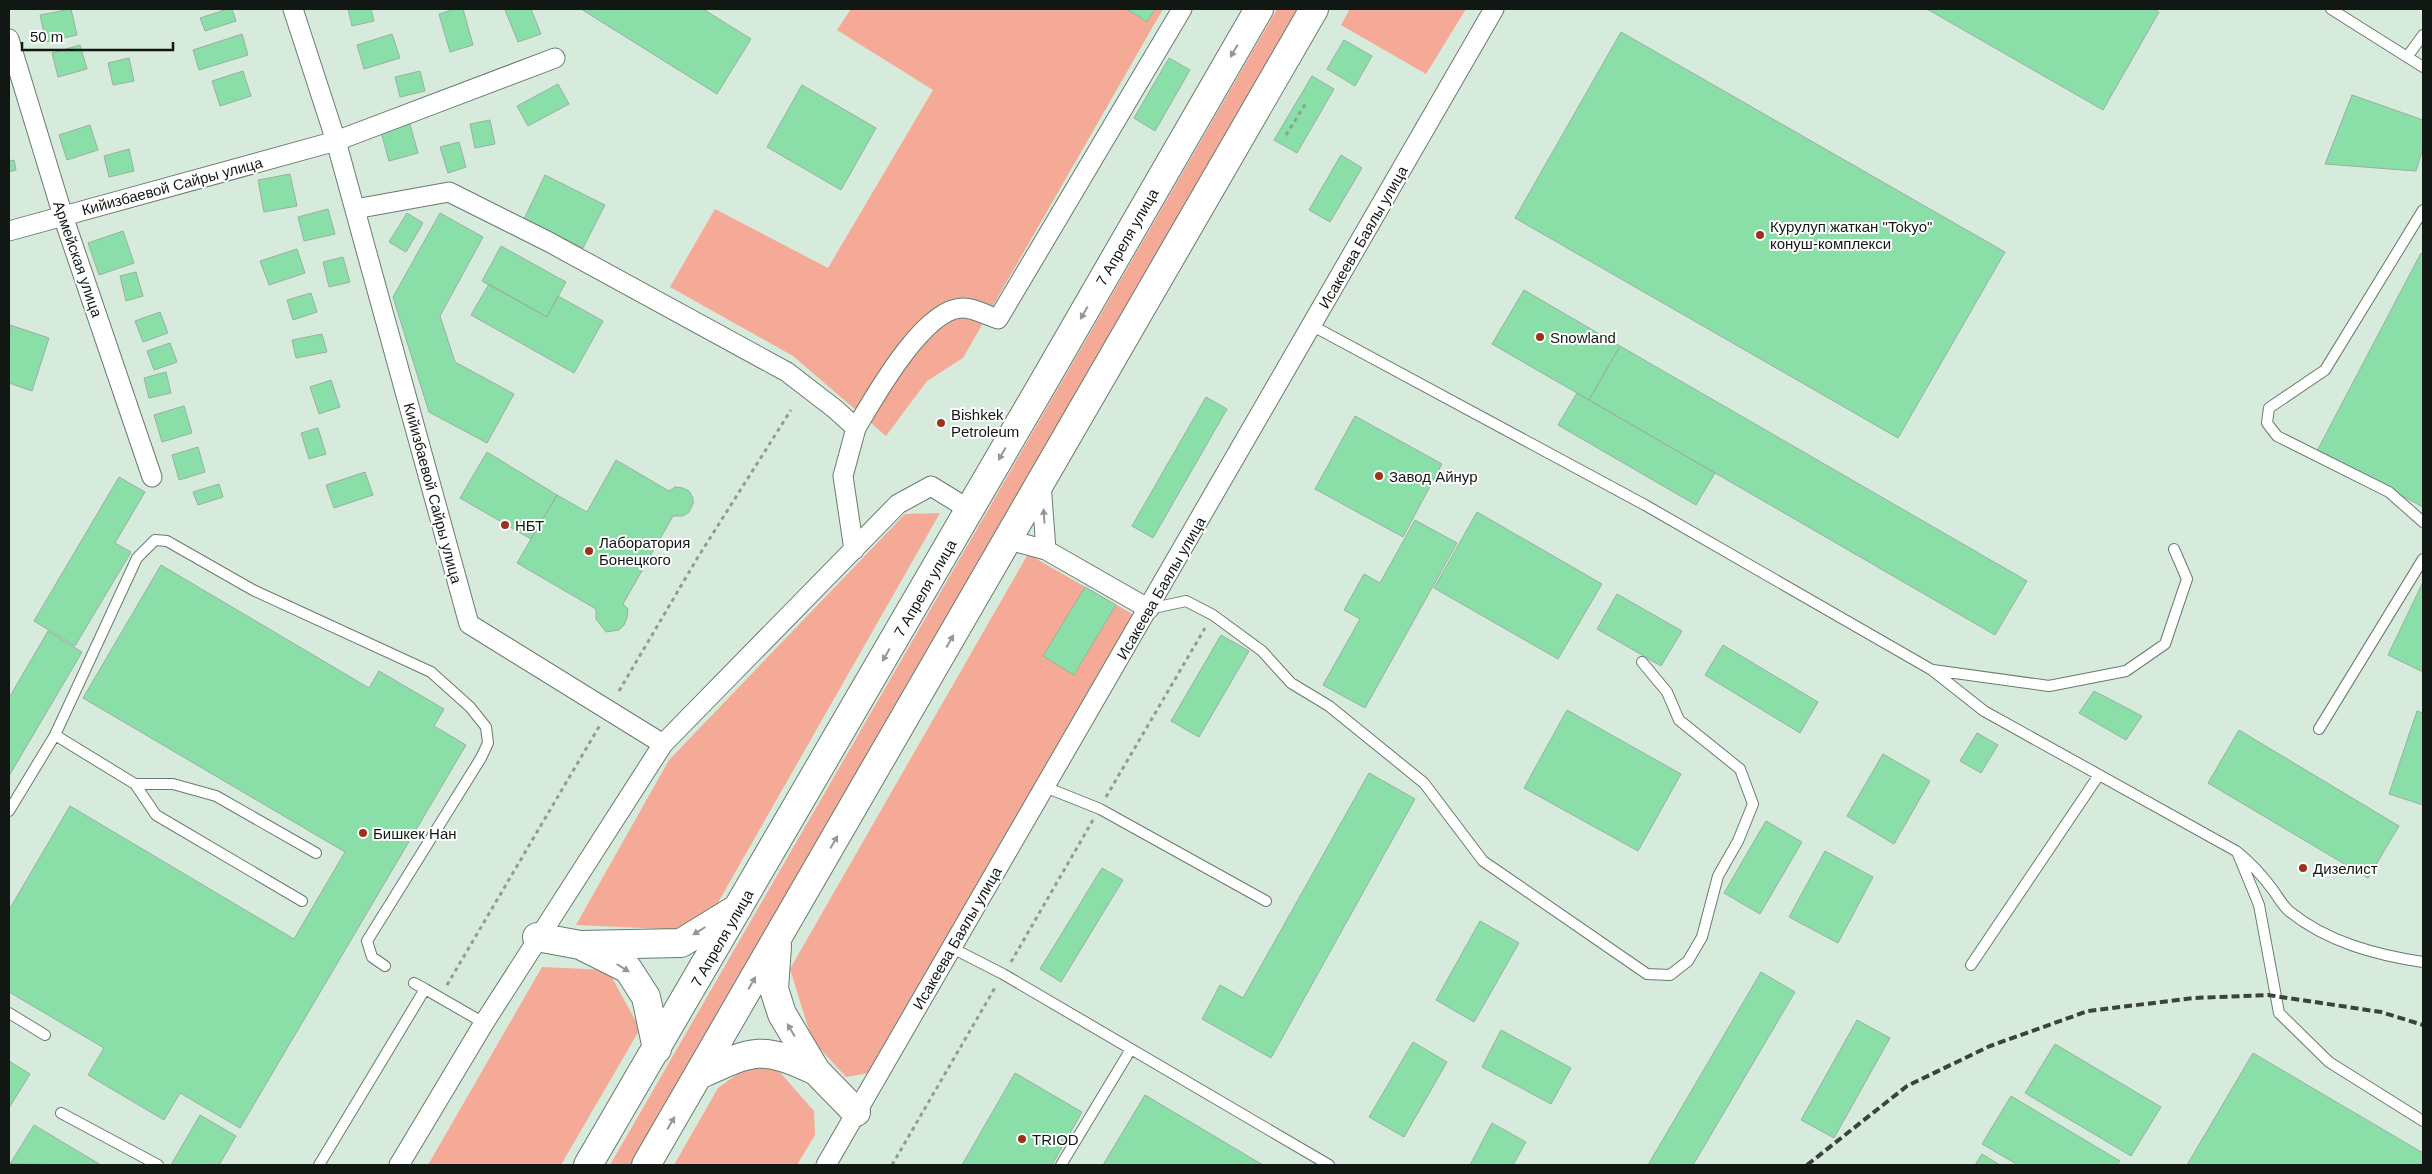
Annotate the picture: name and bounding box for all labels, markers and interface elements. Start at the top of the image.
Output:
scale bar [22,20,174,52]
text: 50 m [30,28,63,45]
one-way arrow [1230,44,1239,58]
street label: Кийизбаевой Сайры улица [80,153,265,218]
street label: Исакеева Баялы улица [1315,162,1411,311]
street label: 7 Апреля улица [1092,185,1162,288]
street label: Армейская улица [50,199,106,320]
place label: Курулуп жаткан "Tokyo" конуш-комплекси [1770,218,1932,252]
marker: Курулуп жаткан "Tokyo" конуш-комплекси [1754,229,1766,241]
one-way arrow [1079,307,1088,320]
place label: Snowland [1550,329,1616,346]
marker: Snowland [1534,331,1546,343]
street label: Кийизбаевой Сайры улица [401,401,466,586]
place label: Bishkek Petroleum [951,406,1019,440]
marker: Bishkek Petroleum [935,417,947,429]
one-way arrow [998,448,1007,461]
place label: Завод Айнур [1389,468,1477,485]
marker: Завод Айнур [1373,470,1385,482]
one-way arrow [1039,508,1047,524]
street label: Исакеева Баялы улица [1113,513,1209,662]
place label: НБТ [515,517,544,534]
marker: НБТ [499,519,511,531]
place label: Лаборатория Бонецкого [599,534,690,568]
street label: 7 Апреля улица [890,536,960,639]
marker: Лаборатория Бонецкого [583,545,595,557]
one-way arrow [946,634,955,648]
one-way arrow [881,649,890,662]
place label: Бишкек Нан [373,825,457,842]
marker: Бишкек Нан [357,827,369,839]
one-way arrow [829,836,838,849]
place label: Дизелист [2313,860,2378,877]
marker: Дизелист [2297,862,2309,874]
street label: Исакеева Баялы улица [909,863,1005,1012]
street label: 7 Апреля улица [687,886,757,989]
one-way arrow [693,927,706,936]
one-way arrow [616,963,630,972]
one-way arrow [748,976,757,989]
one-way arrow [787,1023,796,1036]
one-way arrow [666,1117,675,1130]
place label: TRIOD [1032,1131,1079,1148]
marker: TRIOD [1016,1133,1028,1145]

